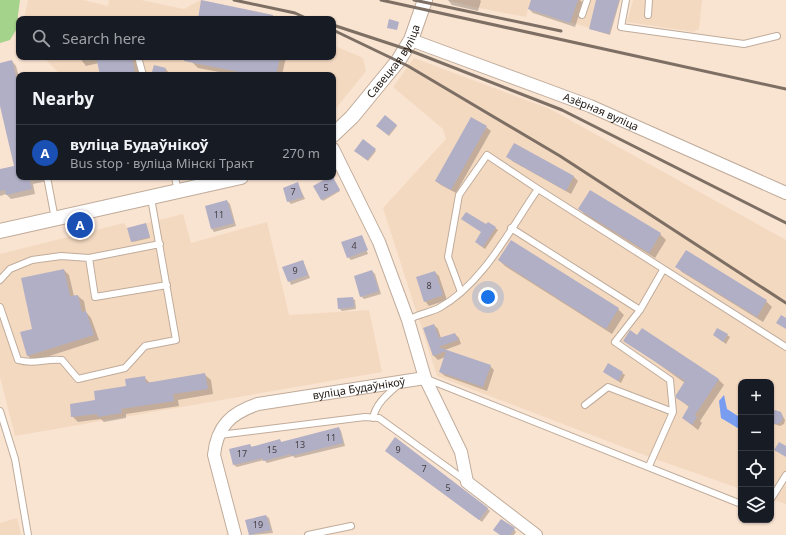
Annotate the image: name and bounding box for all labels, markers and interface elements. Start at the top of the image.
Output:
search box [16,16,336,60]
street label: Савецкая вуліца [363,22,423,101]
icon: search [30,27,52,49]
text: Search here [62,28,145,48]
text: Nearby [32,87,94,110]
street label: Азёрная вуліца [561,89,641,134]
text: вуліца Будаўнікоў [70,134,208,154]
text: A [41,144,50,162]
text: 270 m [282,144,320,162]
text: Bus stop · вуліца Мінскі Тракт [70,154,254,172]
house number: 5 [323,181,329,194]
house number: 7 [290,185,296,198]
house number: 11 [214,208,224,221]
pin: A [67,210,93,240]
house number: 4 [351,239,357,252]
house number: 9 [292,264,298,277]
house number: 8 [426,279,432,292]
your location [478,287,498,307]
street label: вуліца Будаўнікоў [311,373,406,402]
map controls [738,379,774,523]
button: + [738,379,774,415]
button: − [738,415,774,451]
house number: 11 [326,431,336,444]
house number: 13 [295,438,305,451]
house number: 15 [267,443,277,456]
house number: 9 [395,443,401,456]
house number: 17 [237,447,247,460]
button: locate [738,451,774,487]
house number: 7 [421,462,427,475]
house number: 5 [445,481,451,494]
button: layers [738,487,774,523]
house number: 19 [253,518,263,531]

